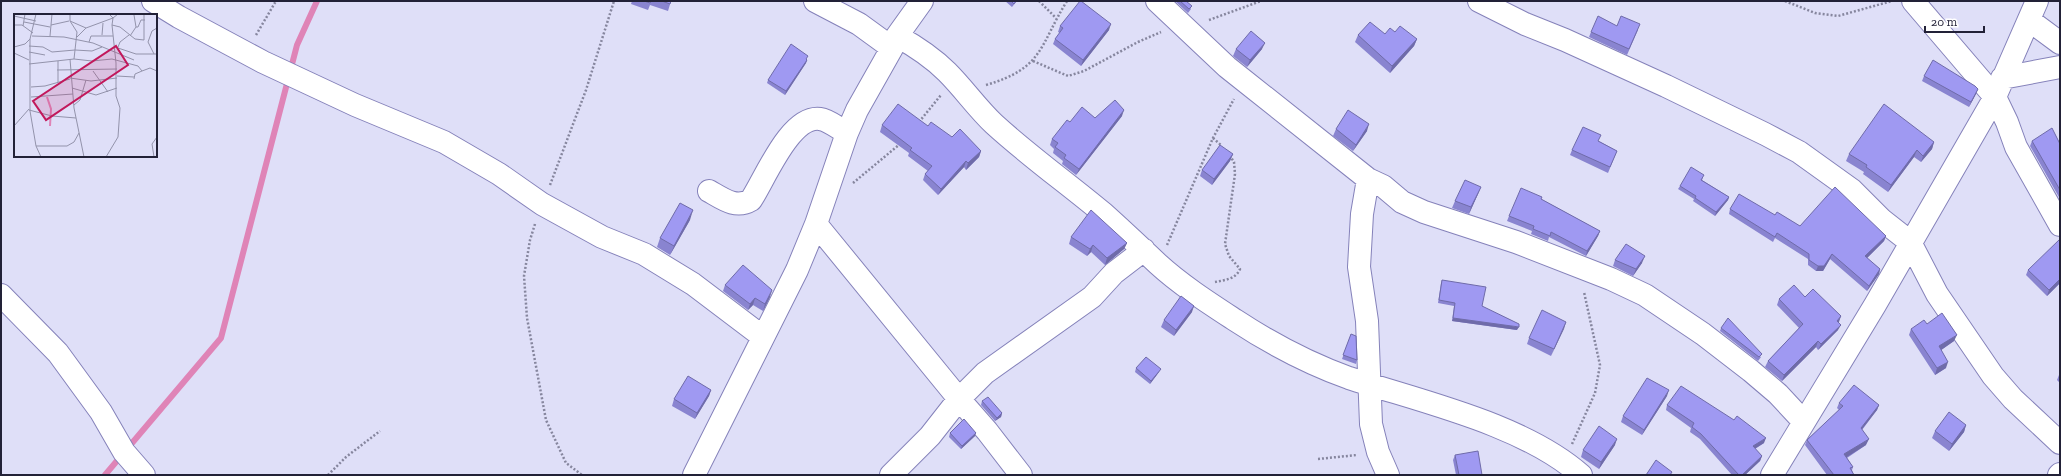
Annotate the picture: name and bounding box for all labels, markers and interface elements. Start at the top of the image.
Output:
scale bar [1925,8,1984,34]
inset map [14,14,157,157]
text: 20 m [1931,15,1958,29]

